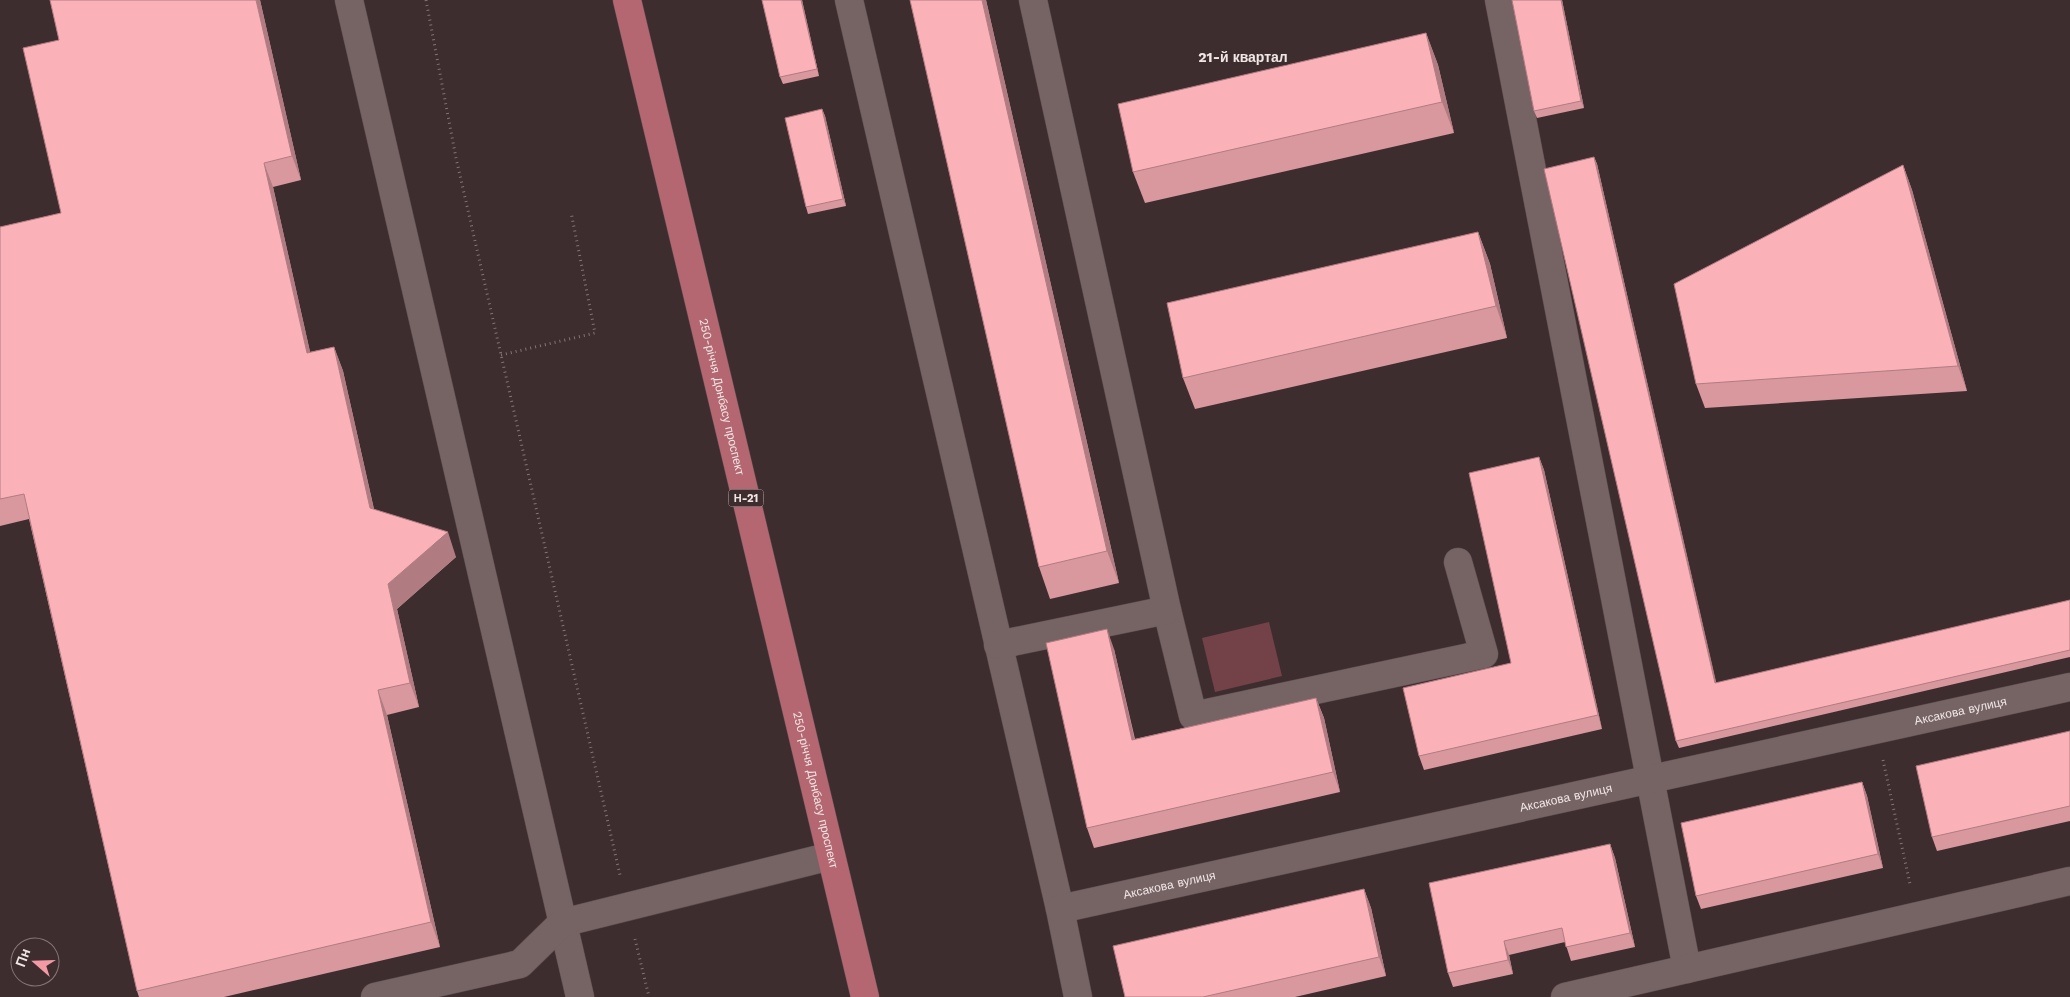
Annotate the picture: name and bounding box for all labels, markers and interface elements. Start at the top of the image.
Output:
district label: 21-й квартал [1198,49,1288,65]
street label: 250-річчя Донбасу проспект [696,317,747,477]
road number: Н-21 [728,489,764,506]
street label: Аксакова вулиця [1913,694,2008,728]
street label: 250-річчя Донбасу проспект [790,710,841,870]
street label: Аксакова вулиця [1518,781,1613,815]
street label: Аксакова вулиця [1122,868,1217,902]
north arrow [10,937,60,987]
text: Пн [12,946,33,969]

